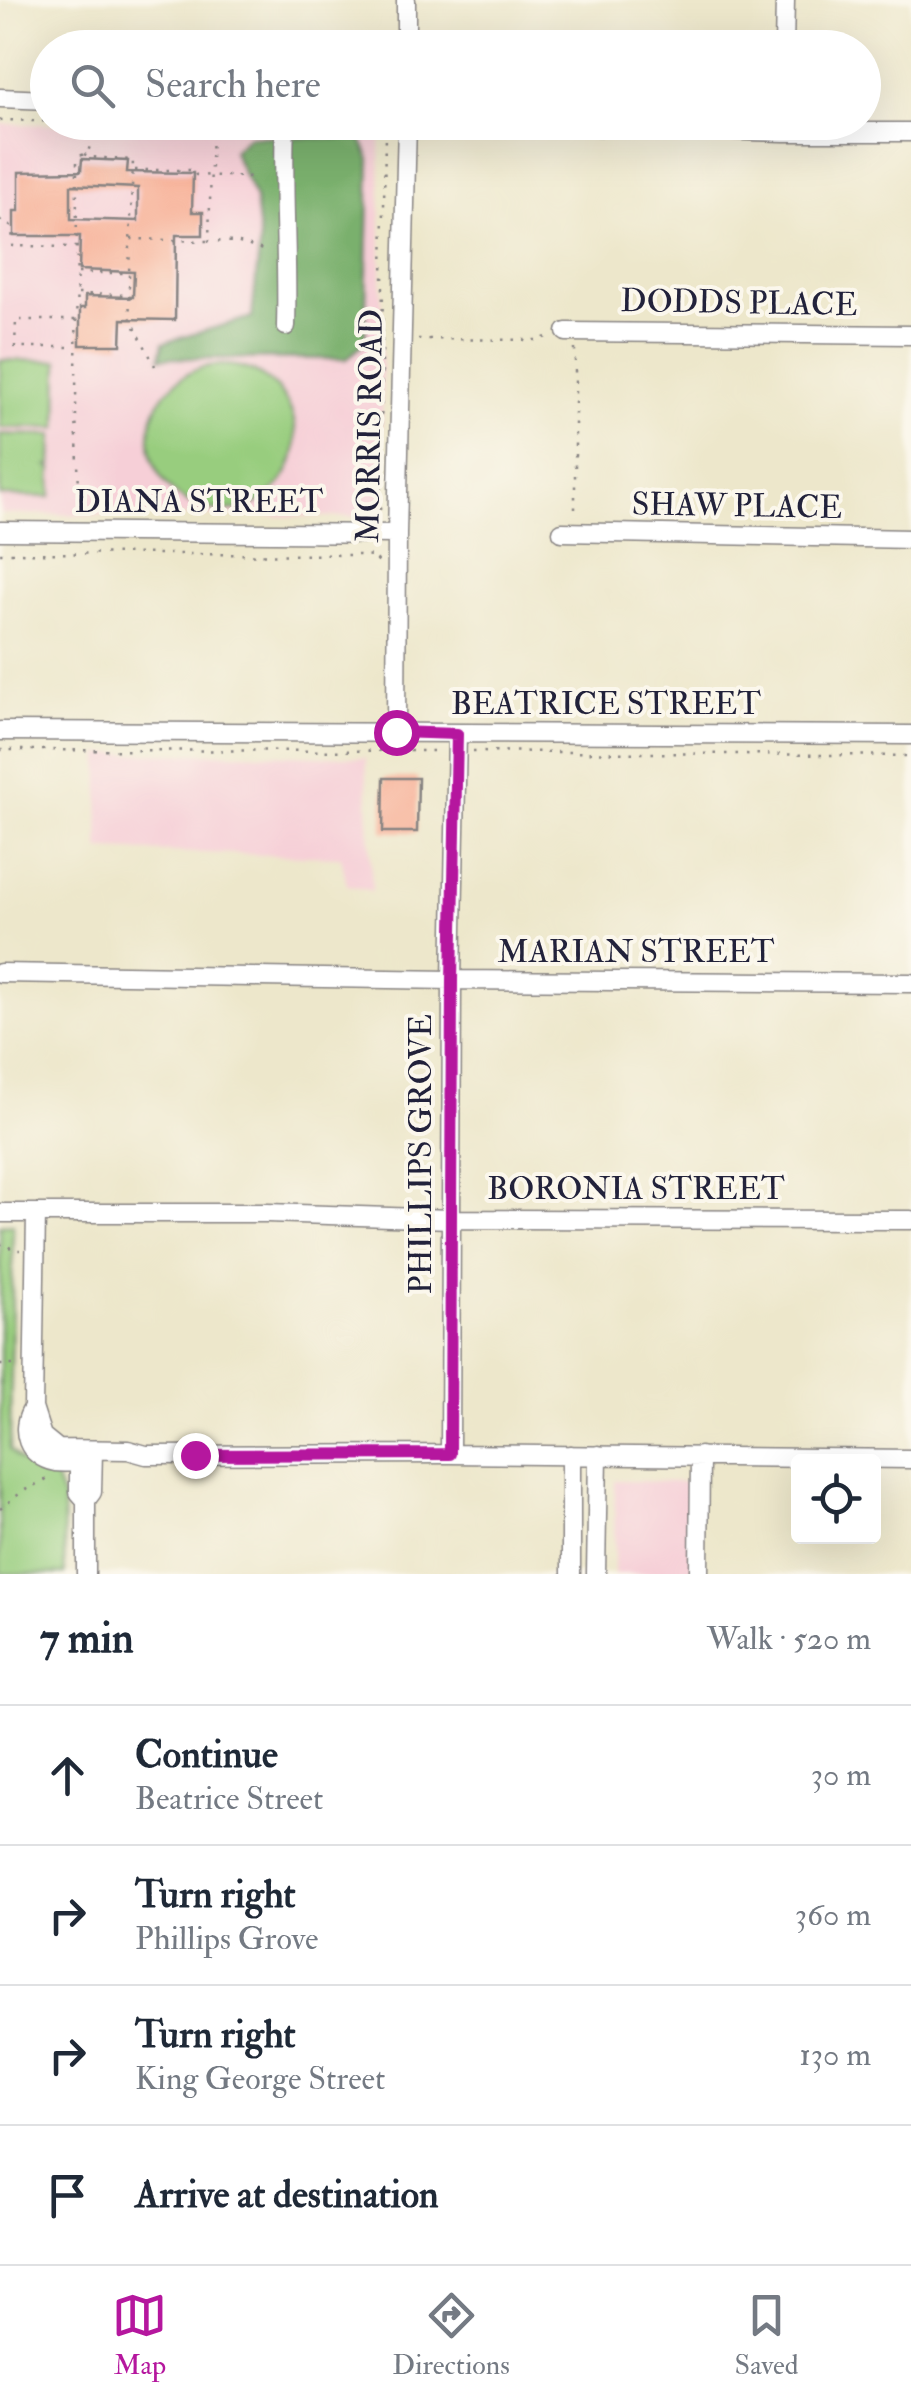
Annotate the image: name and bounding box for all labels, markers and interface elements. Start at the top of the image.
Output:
search box [30,30,881,140]
icon: search [65,58,120,113]
text: Search here [145,61,321,109]
street label: DODDS PLACE [620,281,858,325]
street label: MORRIS ROAD [348,309,392,543]
street label: DIANA STREET [75,482,323,522]
street label: SHAW PLACE [631,484,843,528]
street label: BEATRICE STREET [451,684,761,724]
route start [374,710,420,756]
street label: MARIAN STREET [497,932,775,972]
street label: PHILLIPS GROVE [401,1014,441,1294]
street label: BORONIA STREET [487,1169,785,1209]
route end [173,1433,219,1479]
map controls [791,1454,881,1544]
button: locate [791,1454,881,1544]
text: 7 min [40,1613,134,1665]
text: Walk · 520 m [707,1619,871,1659]
text: Continue [135,1731,278,1779]
icon: ahead [40,1748,95,1803]
text: 30 m [811,1755,871,1795]
text: Beatrice Street [135,1779,323,1819]
text: Turn right [135,1871,296,1919]
icon: right [40,1888,95,1943]
text: 360 m [795,1895,871,1935]
text: Phillips Grove [135,1919,318,1959]
text: Turn right [135,2011,296,2059]
icon: right [40,2028,95,2083]
text: 130 m [799,2035,871,2075]
text: King George Street [135,2059,385,2099]
icon: arrive [40,2168,95,2223]
text: Arrive at destination [135,2171,439,2219]
tab: Map [112,2288,167,2383]
tab: Directions [392,2288,510,2383]
tab: Saved [735,2288,799,2383]

